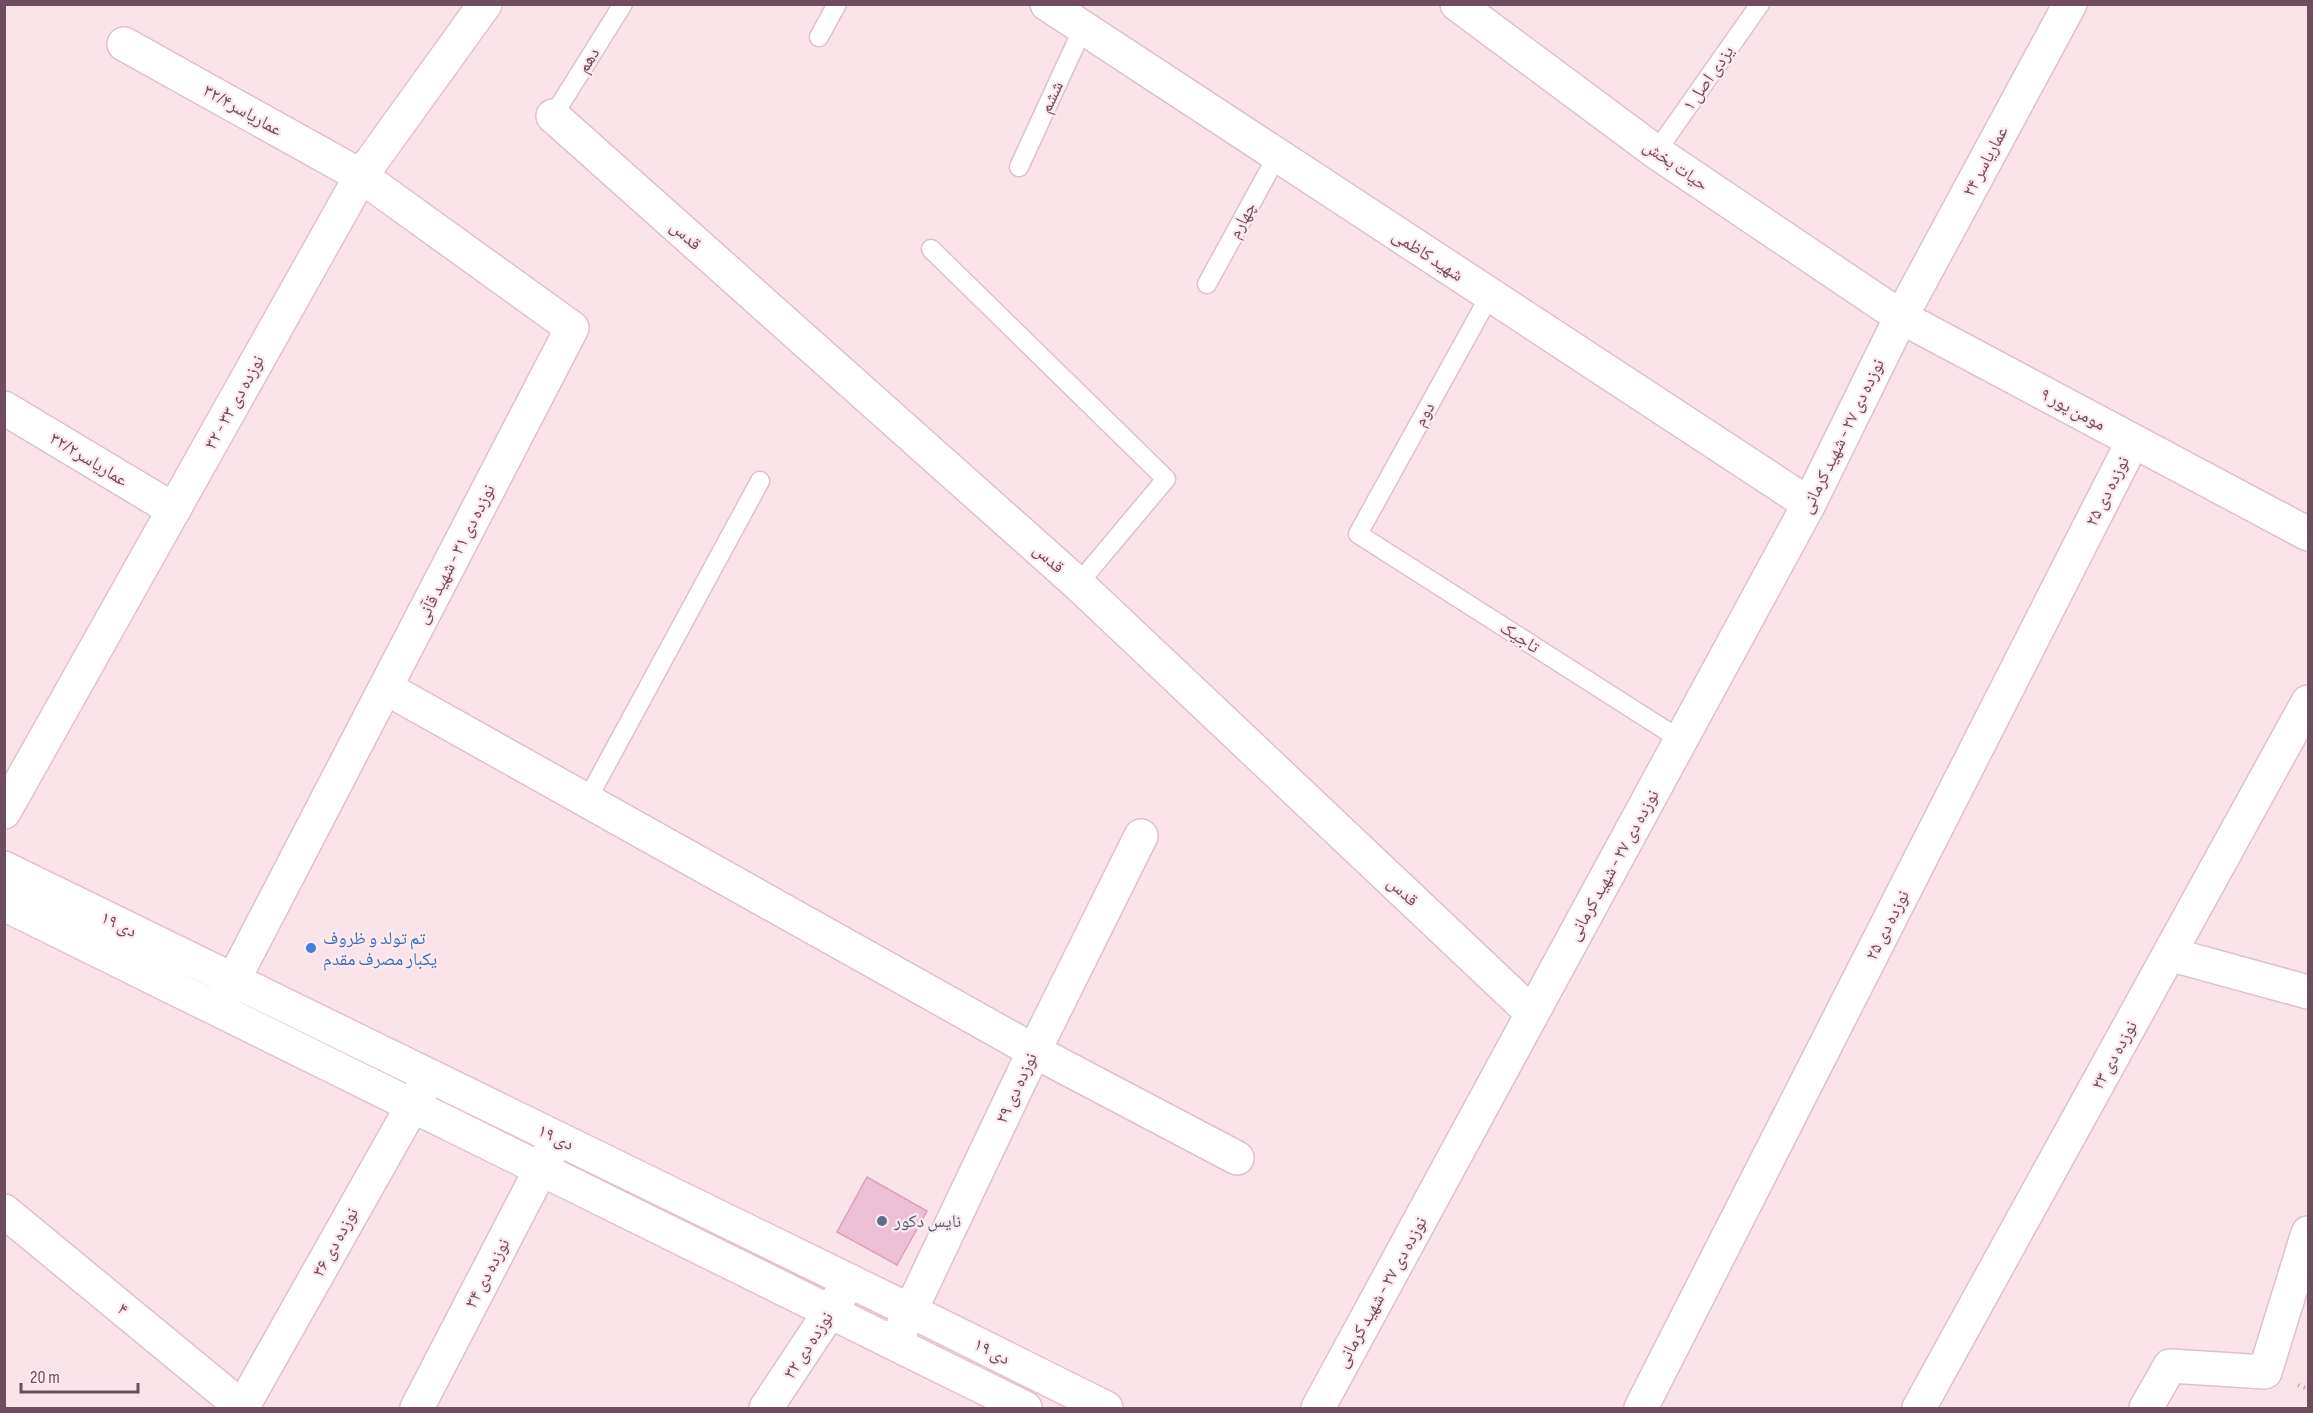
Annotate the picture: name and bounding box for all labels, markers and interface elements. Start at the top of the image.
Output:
street label: یزدی اصل ۱ [1678,42,1738,115]
street label: دهم [573,44,605,77]
street label: ششم [1035,78,1069,117]
street label: عماریاسر۳۲/۴ [199,80,286,141]
street label: عماریاسر ۲۴ [1958,122,2013,200]
street label: حیات بخش [1639,135,1712,195]
street label: چهارم [1224,198,1262,243]
street label: قدس [666,216,705,255]
street label: شهید کاظمی [1388,225,1467,286]
street label: ۳۲ - نوزده دی ۳۳ [200,352,269,453]
street label: نوزده دی ۲۷ - شهید کرمانی [1796,355,1889,517]
street label: مومن پور ۹ [2037,384,2109,435]
street label: دوم [1409,398,1440,431]
street label: عماریاسر۳۲/۲ [46,428,132,491]
street label: نوزده دی ۲۵ [2081,453,2134,530]
street label: نوزده دی ۳۱ - شهید قآنی [411,481,500,628]
street label: قدس [1029,539,1068,578]
street label: تاجیک [1496,617,1543,658]
street label: نوزده دی ۲۷ - شهید کرمانی [1563,786,1664,944]
street label: قدس [1383,872,1422,911]
street label: نوزده دی ۲۵ [1861,887,1914,964]
street label: ۱۹ دی [97,907,140,942]
place label: تم تولد و ظروف یکبار مصرف مقدم [323,928,437,971]
marker: تم تولد و ظروف یکبار مصرف مقدم [304,941,318,955]
street label: نوزده دی ۲۳ [2087,1017,2142,1093]
street label: نوزده دی ۲۹ [991,1049,1042,1127]
street label: ۱۹ دی [534,1120,577,1155]
street label: نوزده دی ۳۶ [308,1204,363,1280]
place label: نایس دکور [893,1211,961,1232]
street label: نوزده دی ۲۷ - شهید کرمانی [1331,1213,1432,1371]
marker: نایس دکور [875,1214,889,1228]
street label: نوزده دی ۳۴ [460,1235,514,1312]
street label: ۴ [113,1299,133,1320]
street label: نوزده دی ۳۲ [779,1308,838,1383]
street label: ۱۹ دی [970,1334,1013,1369]
scale bar [21,1356,138,1394]
text: 20 m [30,1367,60,1388]

